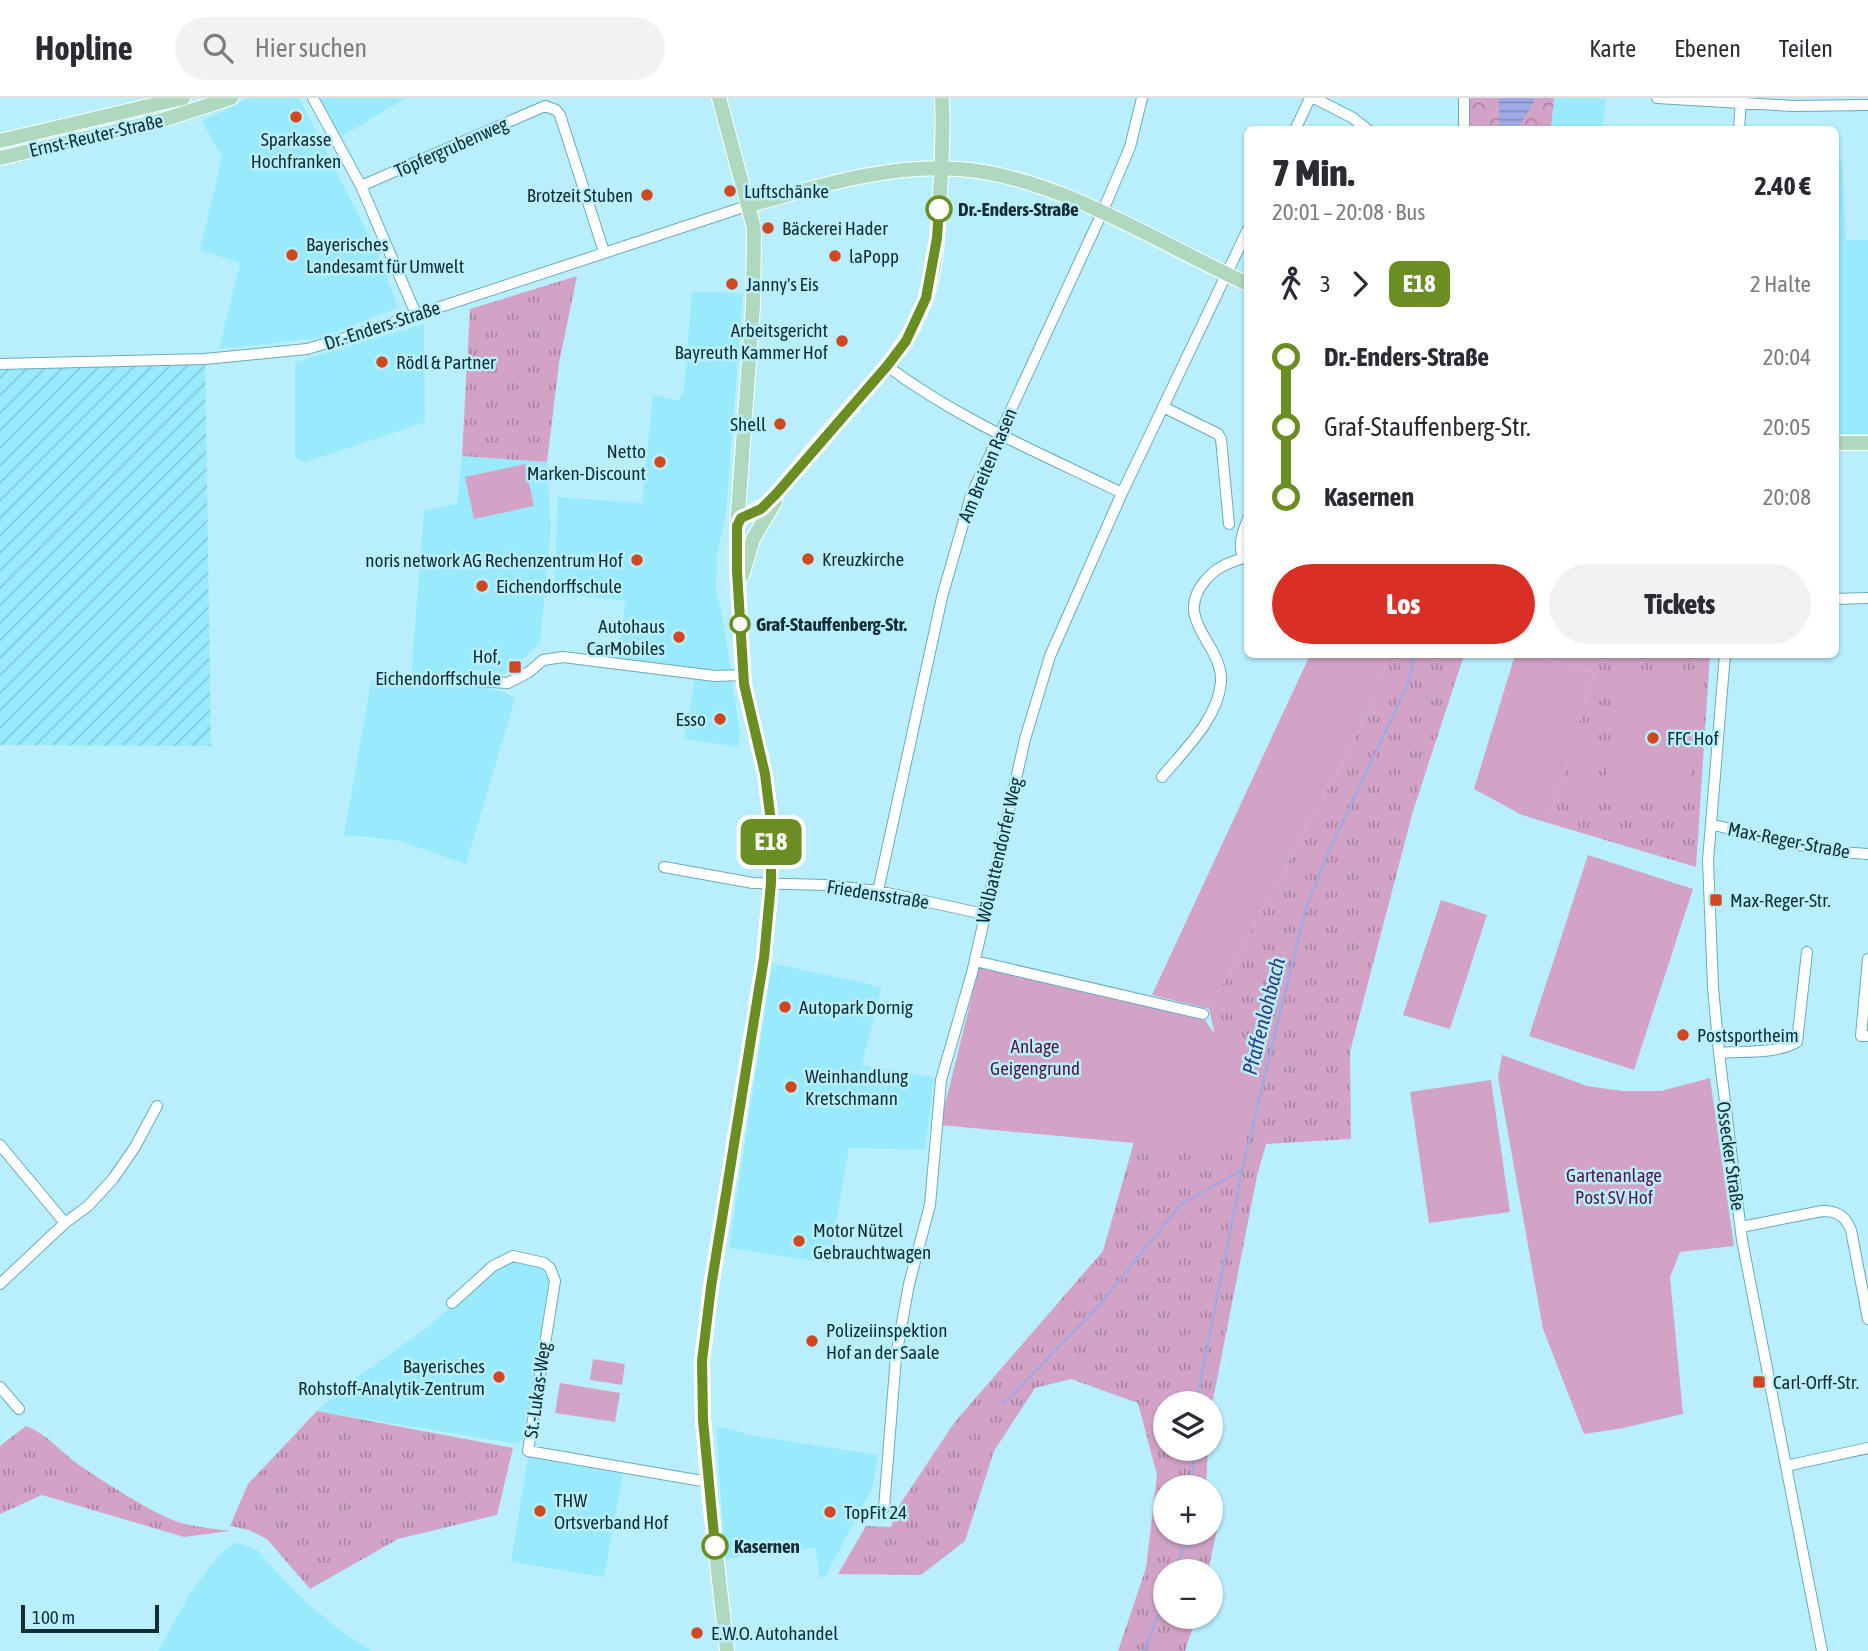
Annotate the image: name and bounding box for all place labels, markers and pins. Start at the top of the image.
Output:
marker: Sparkasse Hochfranken [288,109,304,125]
place label: Sparkasse Hochfranken [251,128,341,172]
place label: Luftschänke [744,180,829,202]
marker: Luftschänke [722,183,738,199]
place label: Brotzeit Stuben [527,184,633,206]
marker: Brotzeit Stuben [639,187,655,203]
marker: Dr.-Enders-Straße [926,196,952,222]
place label: Dr.-Enders-Straße [958,198,1079,220]
place label: Bäckerei Hader [782,217,888,239]
marker: Bäckerei Hader [760,220,776,236]
place label: Bayerisches Landesamt für Umwelt [306,233,464,277]
place label: laPopp [849,245,899,267]
marker: Bayerisches Landesamt für Umwelt [284,247,300,263]
marker: laPopp [827,248,843,264]
place label: Janny's Eis [746,273,819,295]
marker: Janny's Eis [724,276,740,292]
place label: Arbeitsgericht Bayreuth Kammer Hof [674,319,828,363]
marker: Arbeitsgericht Bayreuth Kammer Hof [834,333,850,349]
place label: Rödl & Partner [396,351,496,373]
marker: Rödl & Partner [374,354,390,370]
place label: Shell [730,413,766,435]
marker: Shell [772,416,788,432]
place label: Netto Marken-Discount [527,440,646,484]
marker: Netto Marken-Discount [652,454,668,470]
place label: Kreuzkirche [822,548,904,570]
place label: noris network AG Rechenzentrum Hof [365,549,623,571]
marker: Kreuzkirche [800,551,816,567]
marker: noris network AG Rechenzentrum Hof [629,552,645,568]
place label: Eichendorffschule [496,575,622,597]
marker: Eichendorffschule [474,578,490,594]
place label: Graf-Stauffenberg-Str. [756,613,908,635]
marker: Graf-Stauffenberg-Str. [730,614,750,634]
place label: Autohaus CarMobiles [587,615,665,659]
marker: Autohaus CarMobiles [671,629,687,645]
place label: Hof, Eichendorffschule [375,645,501,689]
marker: Hof, Eichendorffschule [507,659,523,675]
place label: Esso [676,708,706,730]
marker: Esso [712,711,728,727]
place label: FFC Hof [1667,727,1719,749]
marker: FFC Hof [1645,730,1661,746]
place label: Max-Reger-Str. [1730,889,1831,911]
marker: Max-Reger-Str. [1708,892,1724,908]
place label: Autopark Dornig [799,996,914,1018]
marker: Autopark Dornig [777,999,793,1015]
place label: Postsportheim [1697,1024,1799,1046]
marker: Postsportheim [1675,1027,1691,1043]
place label: Weinhandlung Kretschmann [805,1065,909,1109]
marker: Weinhandlung Kretschmann [783,1079,799,1095]
place label: Motor Nützel Gebrauchtwagen [813,1219,931,1263]
marker: Motor Nützel Gebrauchtwagen [791,1233,807,1249]
place label: Polizeiinspektion Hof an der Saale [826,1319,947,1363]
marker: Polizeiinspektion Hof an der Saale [804,1333,820,1349]
place label: Bayerisches Rohstoff-Analytik-Zentrum [298,1355,485,1399]
marker: Bayerisches Rohstoff-Analytik-Zentrum [491,1369,507,1385]
place label: Carl-Orff-Str. [1773,1371,1859,1393]
marker: Carl-Orff-Str. [1751,1374,1767,1390]
place label: THW Ortsverband Hof [554,1489,668,1533]
place label: TopFit 24 [844,1501,907,1523]
marker: THW Ortsverband Hof [532,1503,548,1519]
marker: TopFit 24 [822,1504,838,1520]
marker: Kasernen [702,1533,728,1559]
place label: Kasernen [734,1535,800,1557]
place label: E.W.O. Autohandel [711,1622,838,1644]
marker: E.W.O. Autohandel [689,1625,705,1641]

